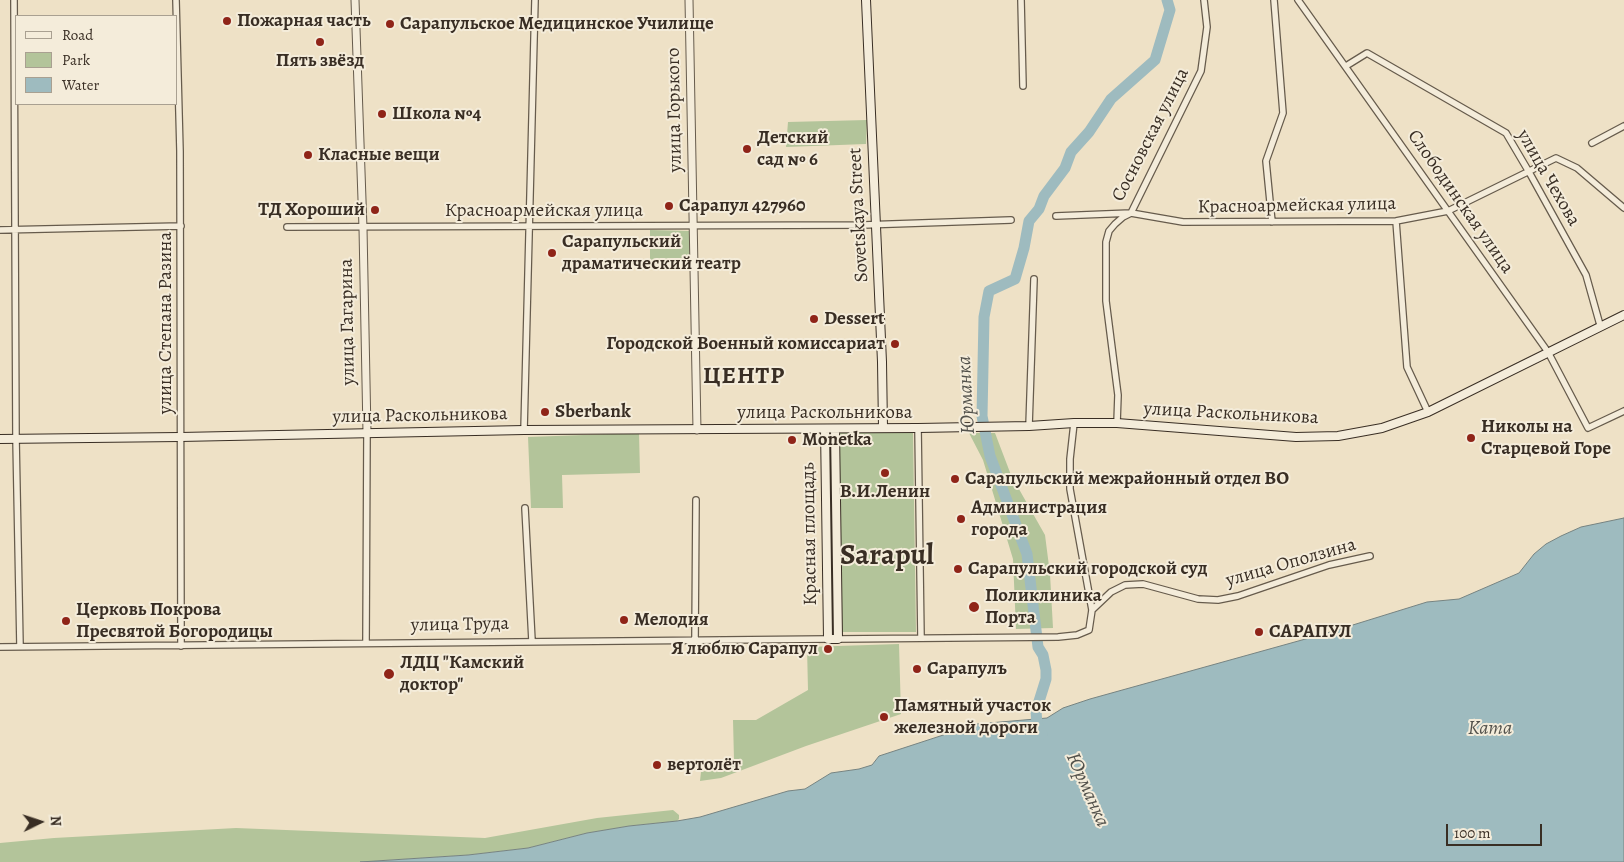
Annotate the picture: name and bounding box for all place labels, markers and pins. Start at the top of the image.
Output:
place label: Пожарная часть [237,10,371,32]
place label: Сарапульское Медицинское Училище [400,13,714,35]
marker: Пожарная часть [221,15,233,27]
marker: Сарапульское Медицинское Училище [384,18,396,30]
marker: Пять звёзд [314,36,326,48]
place label: Пять звёзд [276,50,364,72]
place label: Школа №4 [392,103,481,125]
marker: Школа №4 [376,108,388,120]
place label: Детский сад № 6 [757,127,828,171]
marker: Детский сад № 6 [741,143,753,155]
place label: Класные вещи [318,144,440,166]
marker: Класные вещи [302,149,314,161]
place label: Сарапул 427960 [679,195,806,217]
place label: ТД Хороший [258,199,365,221]
marker: Сарапул 427960 [663,200,675,212]
marker: ТД Хороший [369,204,381,216]
place label: Сарапульский драматический театр [562,231,741,275]
marker: Сарапульский драматический театр [546,247,558,259]
place label: Dessert [824,308,884,330]
marker: Dessert [808,313,820,325]
place label: Городской Военный комиссариат [606,333,885,355]
marker: Городской Военный комиссариат [889,338,901,350]
place label: Sberbank [555,401,631,423]
marker: Sberbank [539,406,551,418]
place label: Николы на Старцевой Горе [1481,416,1611,460]
place label: Monetka [802,429,872,451]
marker: Николы на Старцевой Горе [1465,432,1477,444]
marker: Monetka [786,434,798,446]
marker: В.И.Ленин [879,467,891,479]
place label: Сарапульский межрайонный отдел ВО [965,468,1289,490]
marker: Сарапульский межрайонный отдел ВО [949,473,961,485]
place label: В.И.Ленин [840,481,930,503]
place label: Администрация города [971,497,1107,541]
marker: Администрация города [955,513,967,525]
place label: Сарапульский городской суд [968,558,1208,580]
marker: Сарапульский городской суд [952,563,964,575]
place label: Поликлиника Порта [985,585,1102,629]
place label: Церковь Покрова Пресвятой Богородицы [76,599,273,643]
marker: Поликлиника Порта [967,600,981,614]
place label: Мелодия [634,609,709,631]
marker: Мелодия [618,614,630,626]
marker: Церковь Покрова Пресвятой Богородицы [60,615,72,627]
place label: САРАПУЛ [1269,621,1351,643]
marker: САРАПУЛ [1253,626,1265,638]
place label: Я люблю Сарапул [671,638,818,660]
marker: Я люблю Сарапул [822,643,834,655]
place label: ЛДЦ "Камский доктор" [400,652,524,696]
place label: Сарапулъ [927,658,1007,680]
marker: Сарапулъ [911,663,923,675]
marker: ЛДЦ "Камский доктор" [382,667,396,681]
place label: Памятный участок железной дороги [894,695,1051,739]
marker: Памятный участок железной дороги [878,711,890,723]
place label: вертолёт [667,754,741,776]
marker: вертолёт [651,759,663,771]

